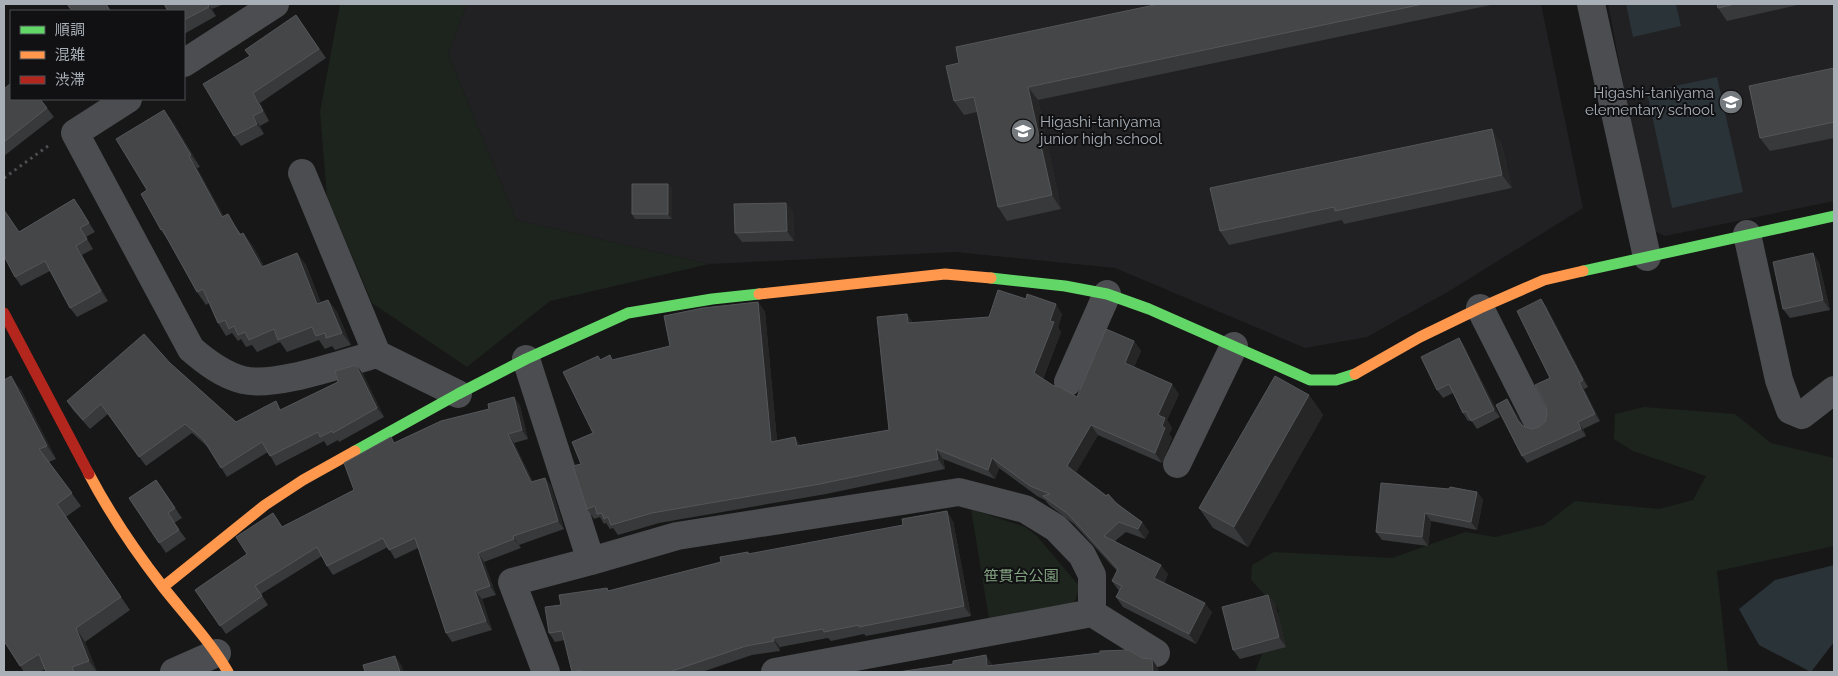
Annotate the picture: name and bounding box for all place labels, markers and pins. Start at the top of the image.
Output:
place label: Higashi-taniyama elementary school [1585,84,1715,119]
school or university icon: Higashi-taniyama elementary school [1718,89,1744,115]
place label: Higashi-taniyama junior high school [1038,113,1163,148]
school or university icon: Higashi-taniyama junior high school [1010,118,1036,144]

